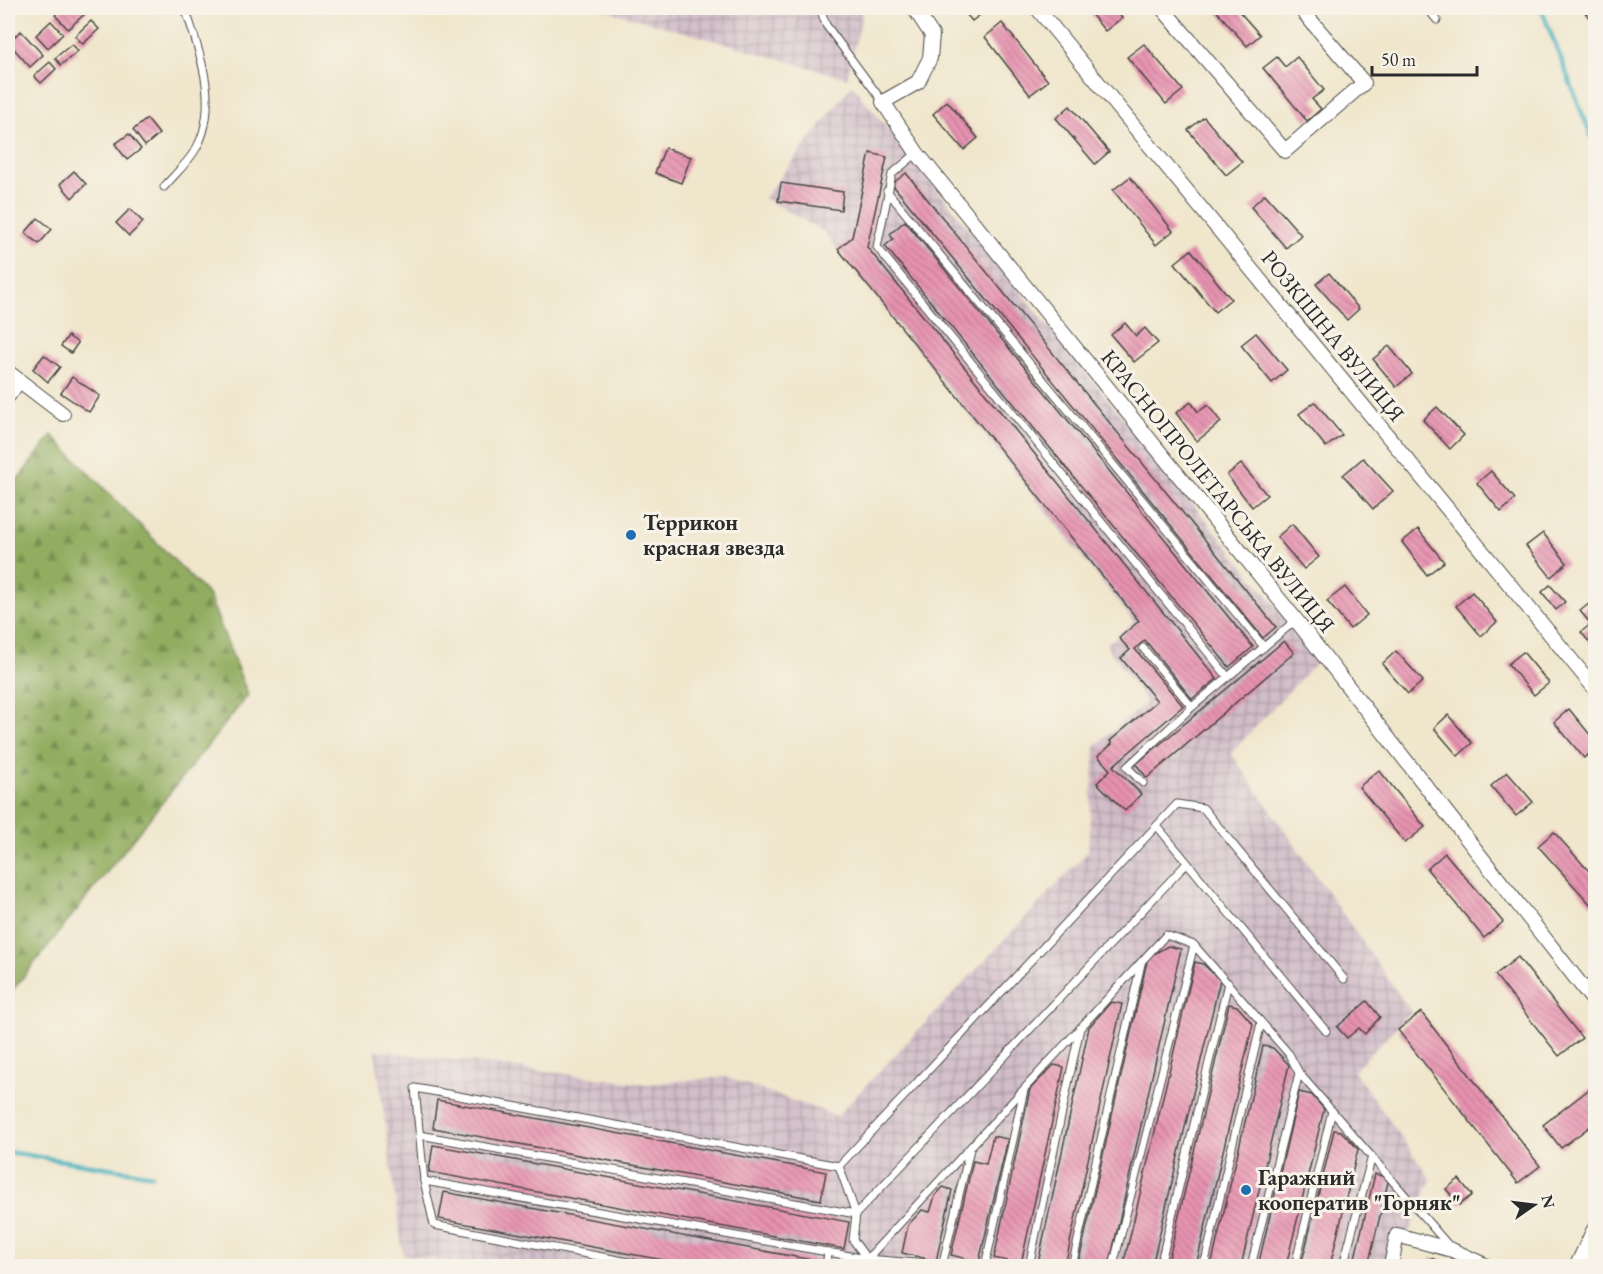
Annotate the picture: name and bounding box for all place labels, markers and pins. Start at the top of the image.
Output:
place label: Террикон красная звезда [643,508,785,562]
marker: Террикон красная звезда [624,528,638,542]
place label: Гаражний кооператив "Горняк" [1258,1163,1461,1217]
marker: Гаражний кооператив "Горняк" [1239,1183,1253,1197]

